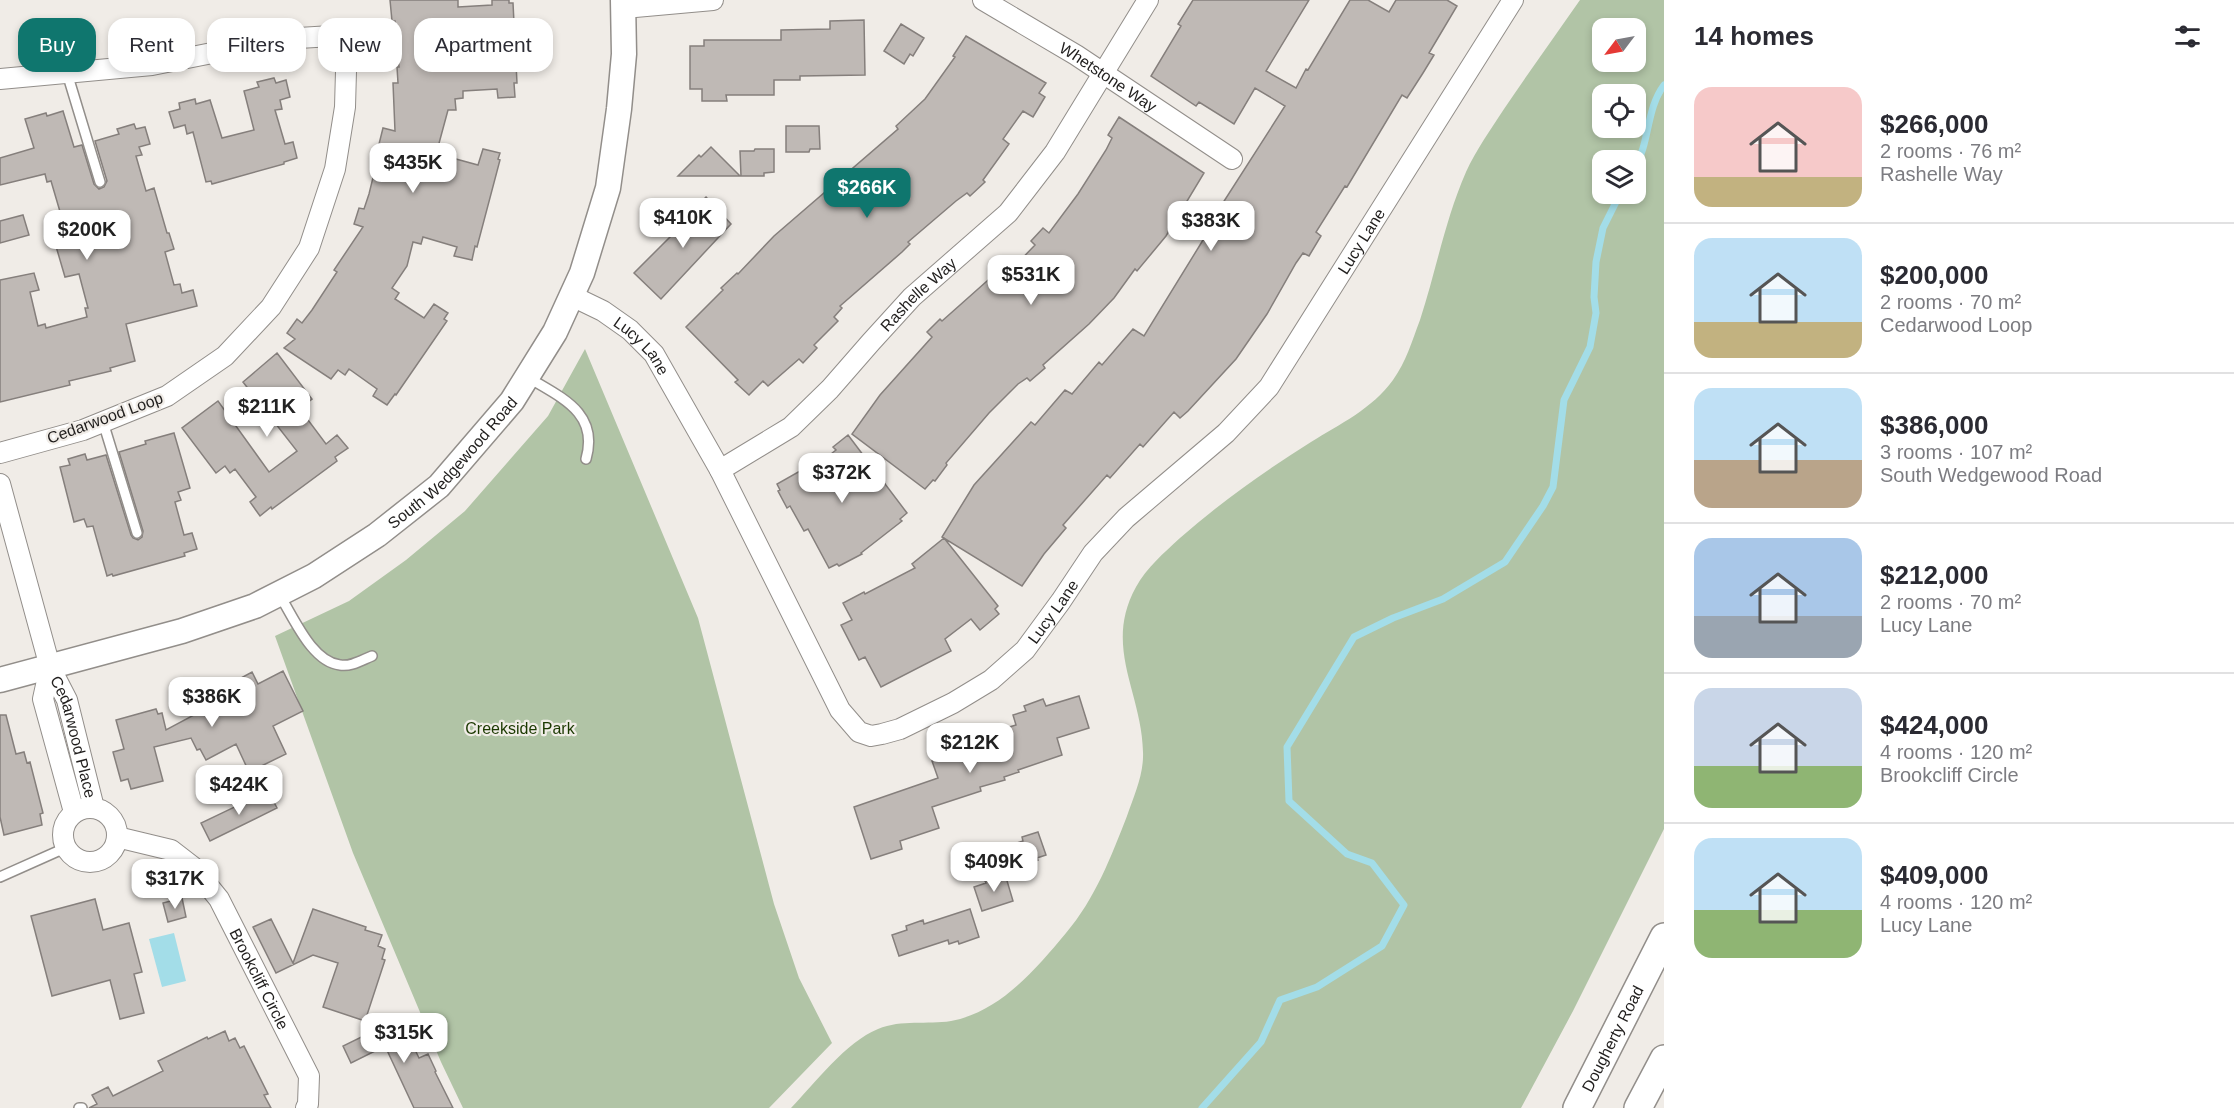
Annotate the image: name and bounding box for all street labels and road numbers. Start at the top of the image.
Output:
street label: Whetstone Way [1057,39,1160,115]
street label: Lucy Lane [1334,205,1388,277]
street label: Rashelle Way [877,254,959,334]
street label: Lucy Lane [611,313,673,378]
street label: Cedarwood Loop [45,389,165,447]
street label: South Wedgewood Road [384,393,520,532]
street label: Lucy Lane [1024,577,1081,647]
street label: Cedarwood Place [48,673,100,800]
street label: Brookcliff Circle [227,925,292,1032]
street label: Dougherty Road [1578,983,1646,1094]

